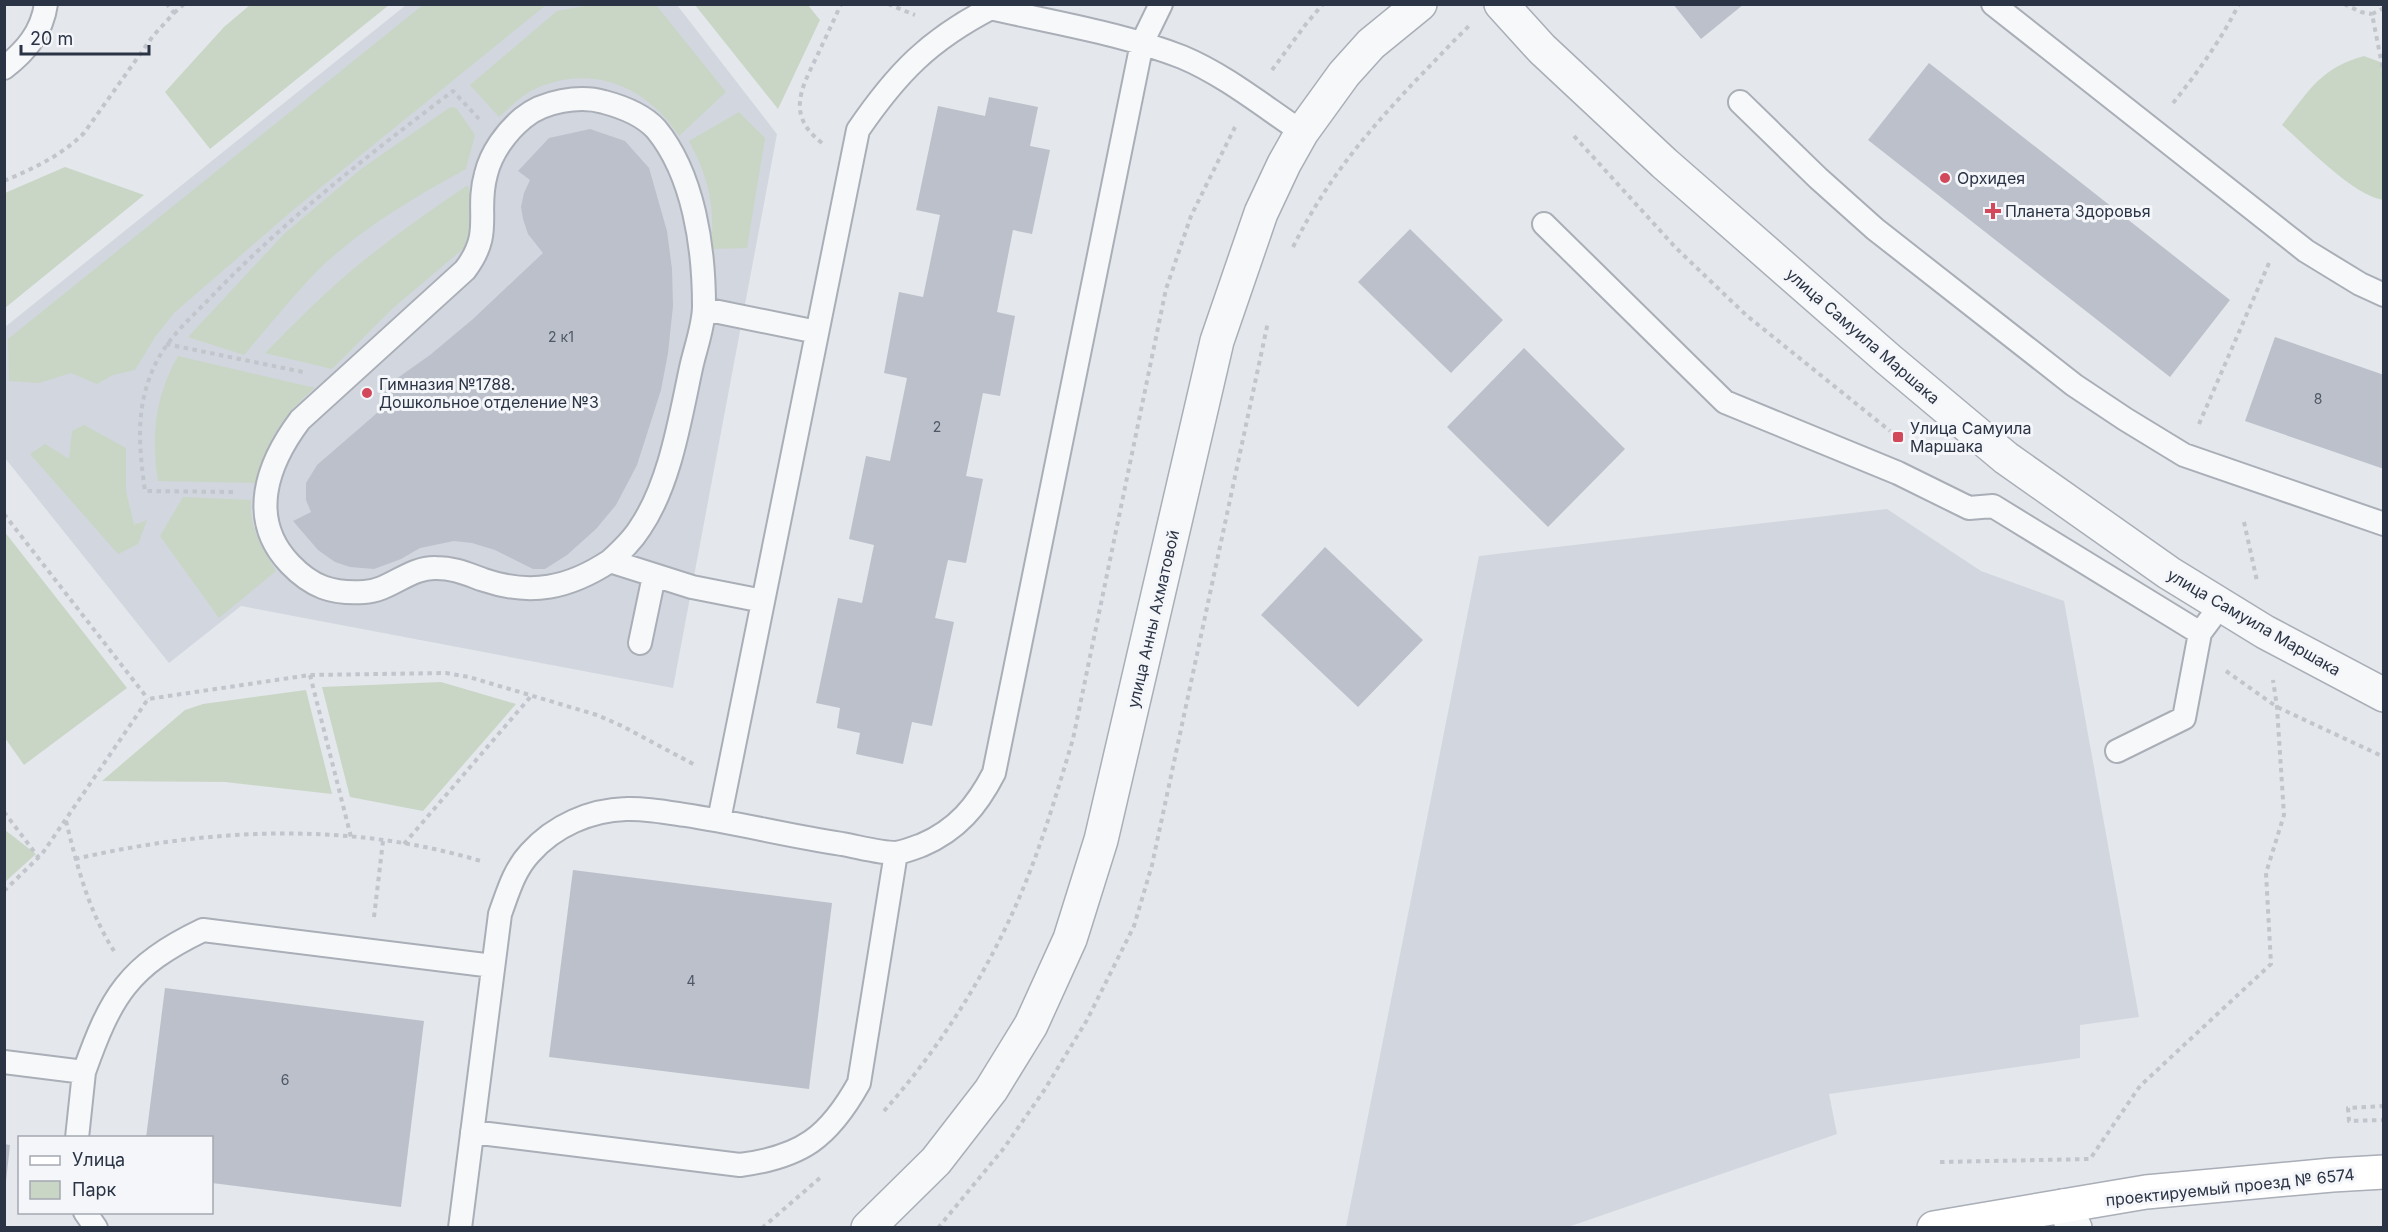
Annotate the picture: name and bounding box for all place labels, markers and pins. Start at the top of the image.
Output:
place label: Орхидея [1957,168,2025,188]
marker: Орхидея [1938,171,1952,185]
place label: Планета Здоровья [2005,201,2151,221]
marker: Планета Здоровья [1986,204,2000,218]
place label: Гимназия №1788. Дошкольное отделение №3 [379,374,599,412]
marker: Гимназия №1788. Дошкольное отделение №3 [360,386,374,400]
place label: Улица Самуила Маршака [1910,418,2031,456]
marker: Улица Самуила Маршака [1891,430,1905,444]

